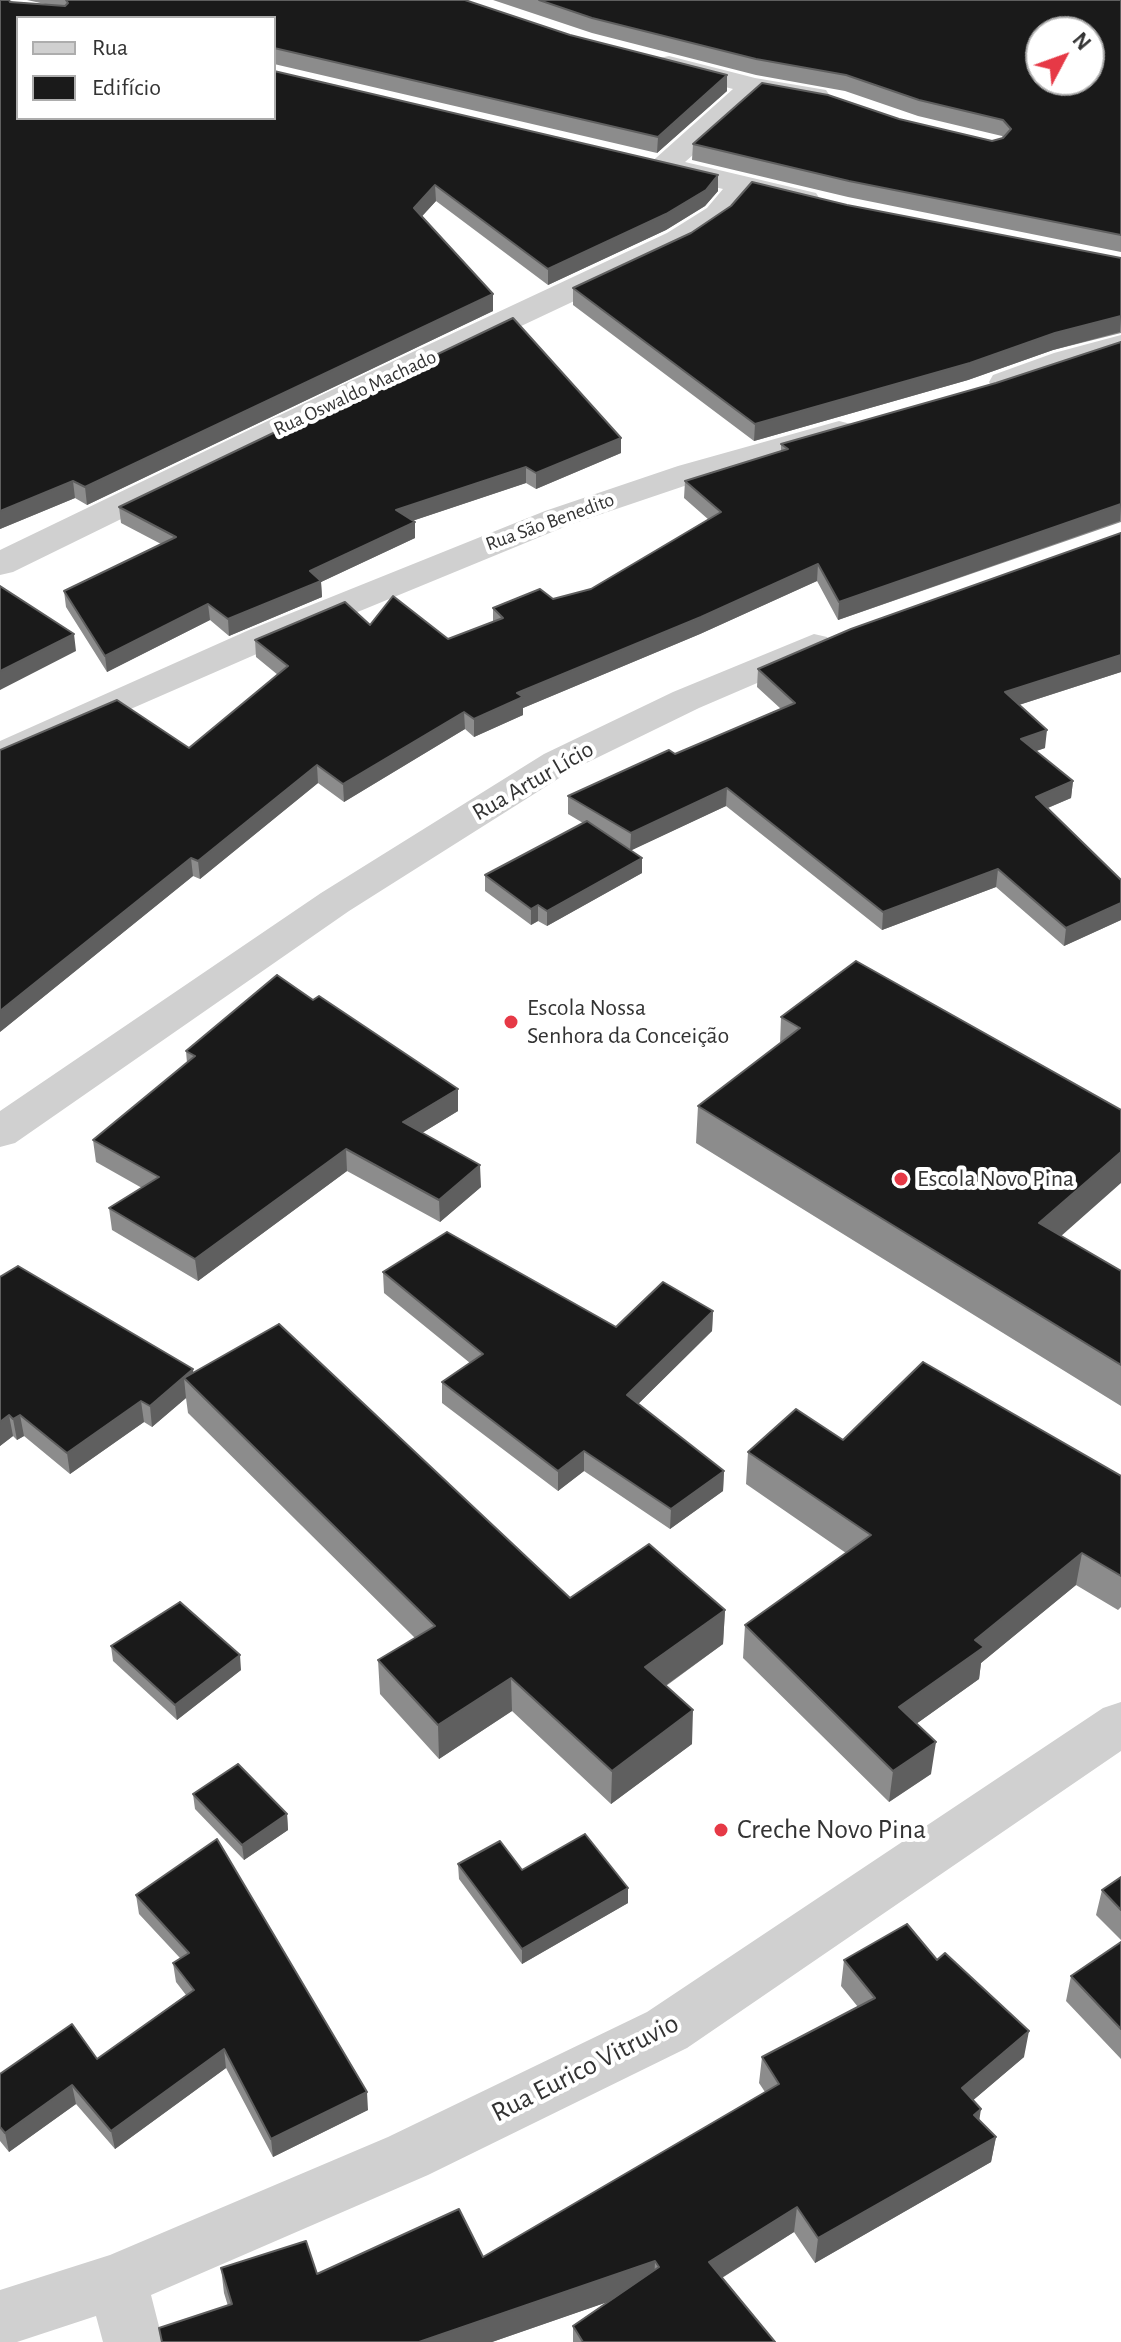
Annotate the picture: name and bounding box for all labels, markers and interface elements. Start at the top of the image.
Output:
legend [16,16,276,120]
north arrow [1025,16,1105,96]
text: N [1068,29,1095,55]
text: Rua [92,36,128,60]
text: Edifício [92,76,161,100]
street label: Rua Oswaldo Machado [270,345,440,441]
street label: Rua São Benedito [482,488,618,556]
street label: Rua Artur Lício [467,735,599,827]
place label: Escola Nossa Senhora da Conceição [527,994,729,1050]
marker: Escola Nossa Senhora da Conceição [502,1013,520,1031]
place label: Escola Novo Pina [917,1165,1074,1193]
marker: Escola Novo Pina [892,1170,910,1188]
place label: Creche Novo Pina [737,1813,926,1847]
marker: Creche Novo Pina [712,1821,730,1839]
street label: Rua Eurico Vitruvio [486,2006,684,2130]

